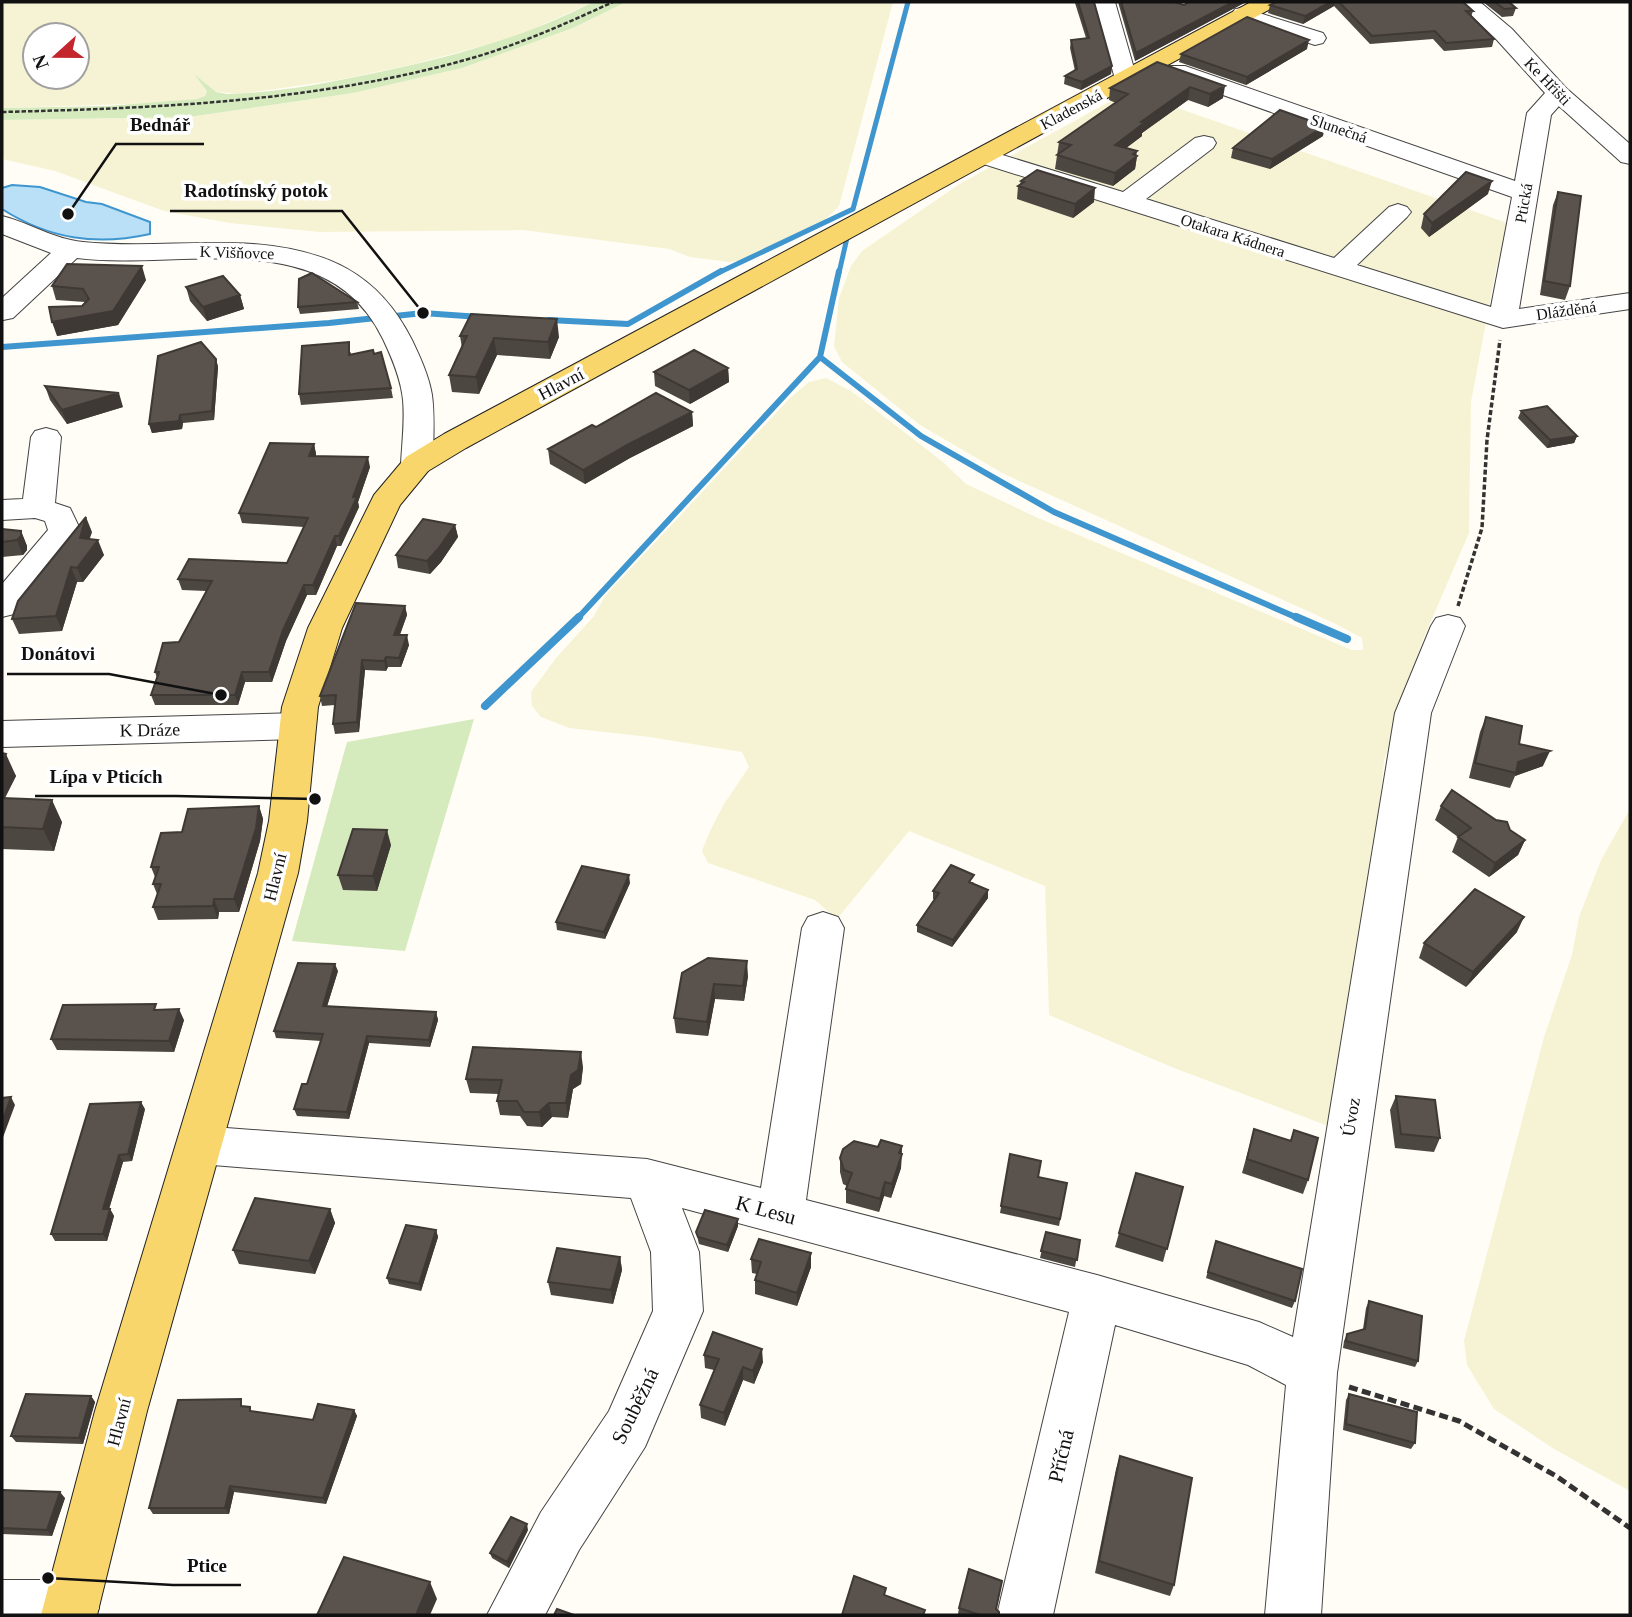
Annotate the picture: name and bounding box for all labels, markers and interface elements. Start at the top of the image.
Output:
north arrow [21,21,91,91]
text: N [28,51,53,72]
street label: Ke Hřišti [1521,54,1575,109]
street label: Kladenská [1037,86,1105,133]
callout: Bednář [116,104,204,144]
street label: Slunečná [1308,111,1369,146]
text: Bednář [130,114,191,135]
callout: Radotínský potok [170,171,342,211]
text: Radotínský potok [184,180,328,201]
street label: Ptická [1512,182,1535,224]
street label: Otakara Kádnera [1178,211,1287,260]
street label: K Višňovce [199,243,275,262]
street label: Dlážděná [1535,298,1597,323]
street label: Hlavní [535,364,587,404]
callout: Donátovi [7,634,109,674]
text: Donátovi [21,643,95,664]
street label: K Dráze [120,719,180,741]
callout: Lípa v Pticích [35,756,176,796]
text: Lípa v Pticích [50,766,163,787]
street label: Hlavní [259,851,291,903]
street label: Úvoz [1337,1096,1364,1138]
street label: K Lesu [733,1190,799,1230]
street label: Souběžná [606,1363,664,1448]
street label: Hlavní [103,1396,135,1448]
street label: Příčná [1043,1427,1079,1485]
callout: Ptice [173,1545,241,1585]
text: Ptice [187,1555,227,1576]

